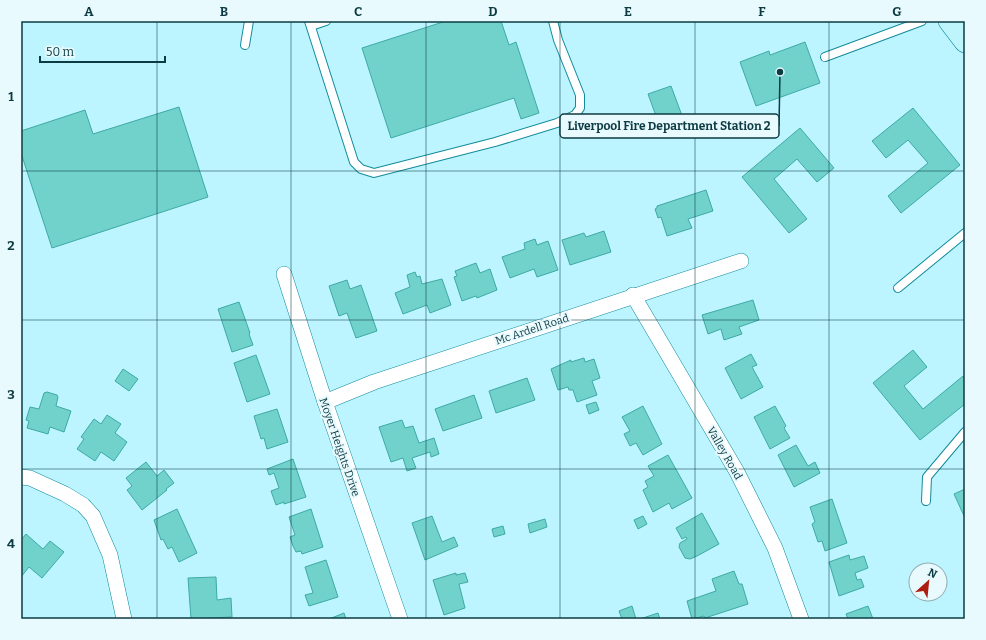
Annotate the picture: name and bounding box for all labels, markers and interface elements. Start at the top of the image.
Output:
text: A [84,4,94,19]
text: B [220,4,228,19]
text: C [354,4,362,19]
text: D [488,4,498,19]
text: E [624,4,632,19]
text: F [758,4,766,19]
text: G [892,4,902,19]
scale bar [40,38,165,64]
text: 50 m [46,45,75,59]
text: 1 [8,89,14,104]
callout: Liverpool Fire Department Station 2 [560,114,779,138]
text: Liverpool Fire Department Station 2 [567,119,771,133]
text: 2 [7,238,15,253]
street label: Mc Ardell Road [494,311,571,347]
text: 3 [7,387,15,402]
street label: Moyer Heights Drive [317,396,363,498]
street label: Valley Road [704,425,745,482]
text: 4 [7,536,15,551]
north arrow [908,562,948,602]
text: N [926,566,939,581]

